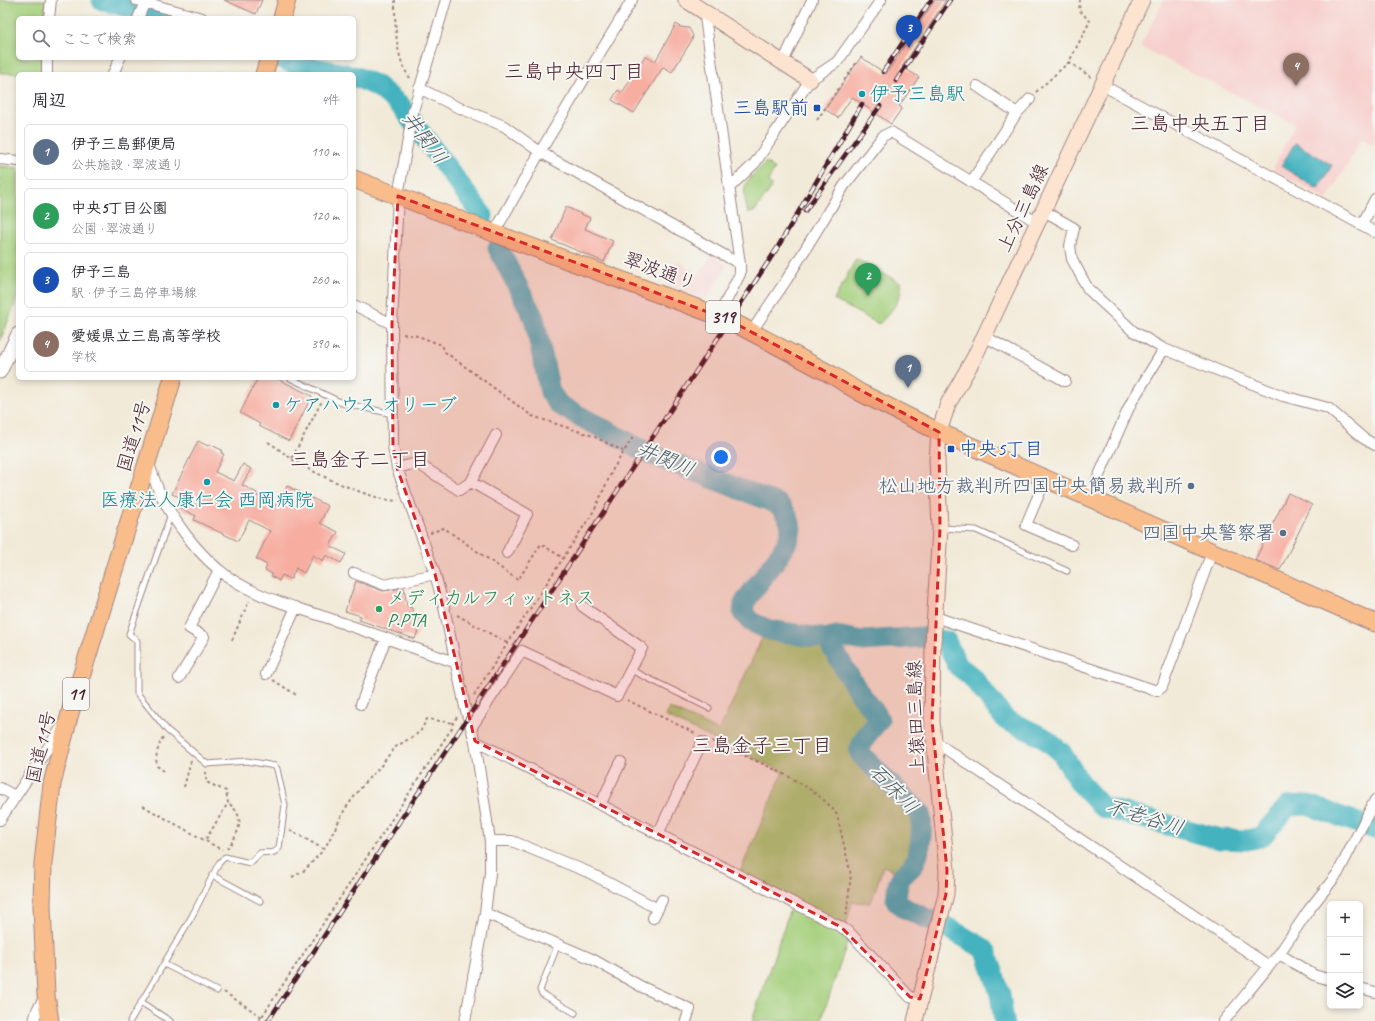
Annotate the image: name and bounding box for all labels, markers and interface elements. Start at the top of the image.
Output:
pin: 3 [896,15,922,48]
search box [16,16,356,60]
icon: search [30,27,52,49]
text: ここで検索 [62,30,137,49]
pin: 4 [1283,53,1309,86]
district label: 三島中央四丁目 [504,59,644,84]
place label: 伊予三島駅 [870,82,965,106]
marker: 伊予三島駅 [857,89,867,99]
text: 周辺 [32,90,66,111]
text: 4件 [321,92,340,108]
place label: 三島駅前 [733,96,809,120]
marker: 三島駅前 [812,103,822,113]
water label: 井関川 [397,107,453,169]
district label: 三島中央五丁目 [1130,111,1270,136]
text: 伊予三島郵便局 [71,135,176,154]
text: 1 [43,144,49,160]
text: 110 m [311,144,339,160]
text: 公共施設 · 翠波通り [71,157,184,173]
street label: 上分三島線 [992,160,1054,256]
text: 中央5丁目公園 [71,199,168,218]
text: 2 [43,208,49,224]
text: 120 m [311,208,339,224]
text: 公園 · 翠波通り [71,221,158,237]
street label: 翠波通り [620,247,700,295]
text: 伊予三島 [71,263,131,282]
pin: 2 [855,263,881,296]
text: 3 [43,272,49,288]
text: 260 m [311,272,339,288]
text: 駅 · 伊予三島停車場線 [71,285,197,301]
road number: 319 [706,301,740,333]
text: 愛媛県立三島高等学校 [71,327,221,346]
text: 4 [43,336,49,352]
text: 390 m [311,336,339,352]
text: 学校 [71,349,97,365]
pin: 1 [895,355,921,388]
place label: ケアハウス オリーブ [284,393,457,417]
street label: 国道11号 [112,397,156,475]
marker: ケアハウス オリーブ [271,400,281,410]
water label: 井関川 [634,436,698,482]
place label: 中央5丁目 [959,437,1044,461]
marker: 中央5丁目 [946,444,956,454]
district label: 三島金子二丁目 [290,447,430,472]
your location [711,447,731,467]
place label: 松山地方裁判所四国中央簡易裁判所 [879,474,1183,498]
marker: 医療法人康仁会 西岡病院 [202,477,212,487]
marker: 松山地方裁判所四国中央簡易裁判所 [1186,481,1196,491]
place label: 医療法人康仁会 西岡病院 [100,488,314,512]
place label: 四国中央警察署 [1142,521,1275,545]
marker: 四国中央警察署 [1278,528,1288,538]
place label: メディカルフィットネス P.PTA [387,586,595,632]
marker: メディカルフィットネス P.PTA [374,604,384,614]
street label: 上猿田三島線 [902,660,930,774]
road number: 11 [63,678,89,710]
street label: 国道11号 [21,708,61,786]
district label: 三島金子三丁目 [692,733,832,758]
water label: 石床川 [864,759,924,819]
water label: 不老谷川 [1103,793,1187,841]
map controls [1327,901,1363,1009]
button: + [1327,901,1363,937]
button: − [1327,937,1363,973]
button: layers [1327,973,1363,1009]

